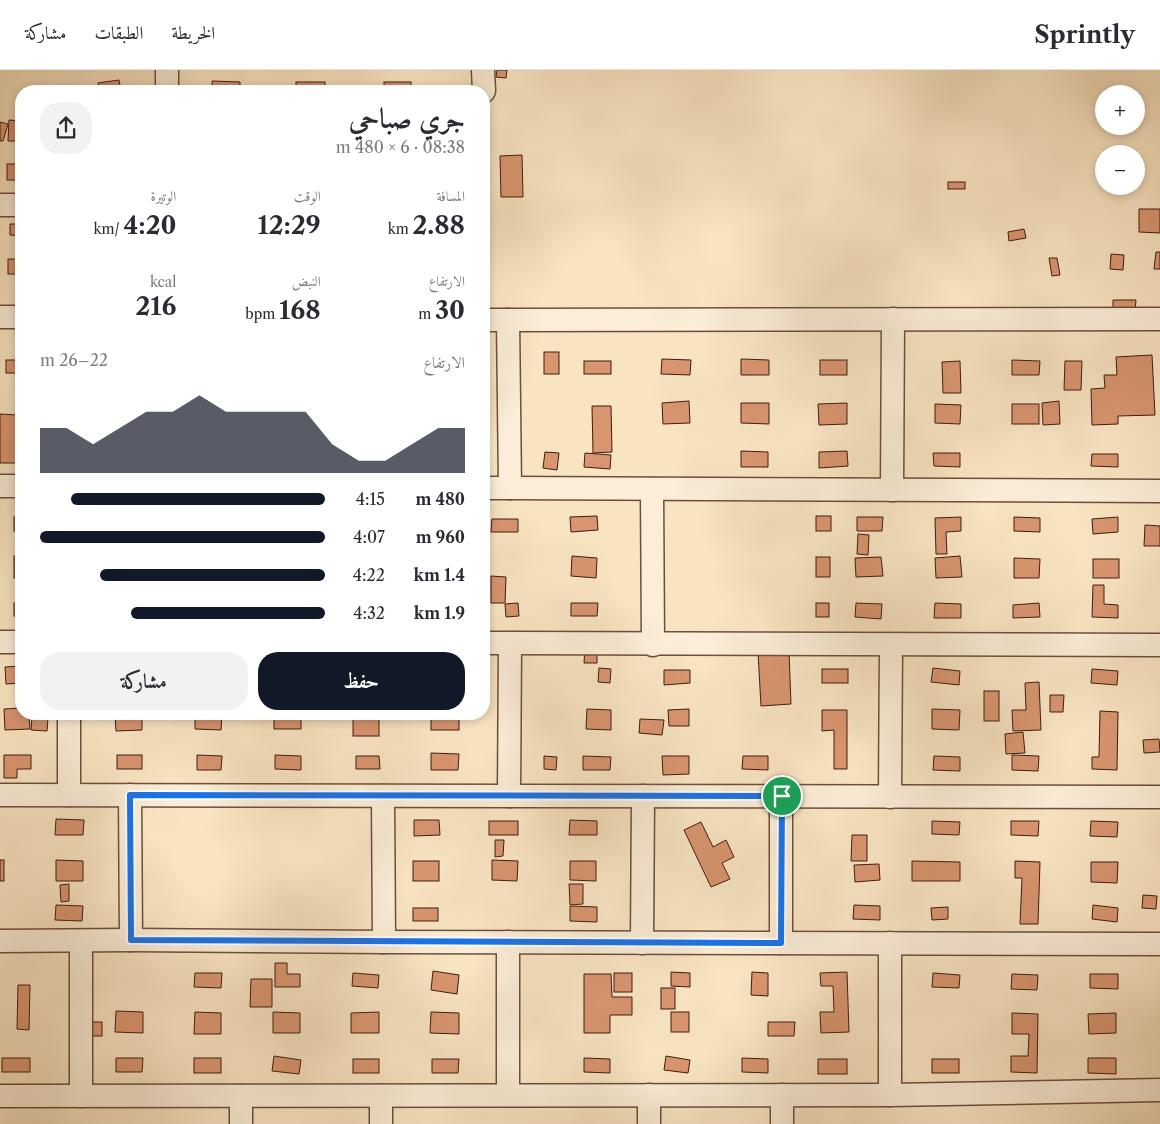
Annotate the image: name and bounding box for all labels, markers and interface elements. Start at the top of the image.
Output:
text: Sprintly [1034,20,1135,49]
text: مشاركة [25,22,66,44]
text: الطبقات [94,22,143,44]
text: الخريطة [171,22,215,44]
map controls [1095,85,1145,195]
button: + [1095,85,1145,135]
text: جري صباحي [349,101,465,135]
button: share [40,102,92,154]
text: 08:38 · 6 × 480 m [336,137,465,157]
button: − [1095,145,1145,195]
text: الوتيرة [151,187,176,205]
text: الوقت [294,187,321,205]
text: المسافة [436,187,465,205]
text: 4:20 [123,210,176,241]
text: 12:29 [258,210,321,241]
text: 2.88 [413,210,465,241]
text: /km [93,220,123,238]
text: km [388,220,413,238]
text: النبض [292,272,321,290]
text: الارتفاع [429,272,465,290]
text: kcal [150,273,176,291]
text: 216 [135,291,176,322]
text: 168 [279,295,321,326]
text: 30 [435,295,465,326]
text: bpm [245,305,279,323]
text: m [418,305,435,323]
text: 22–26 m [40,350,108,370]
text: الارتفاع [423,352,465,372]
text: 4:15 [356,489,385,509]
text: 480 m [416,489,465,509]
text: 4:07 [353,527,385,547]
text: 960 m [416,527,465,547]
text: 4:22 [353,565,385,585]
text: 1.4 km [413,565,465,585]
text: 4:32 [353,603,385,623]
text: 1.9 km [414,603,465,623]
button: مشاركة [40,652,248,710]
button: حفظ [258,652,465,710]
pin [761,775,803,817]
icon: arrive [768,782,796,810]

